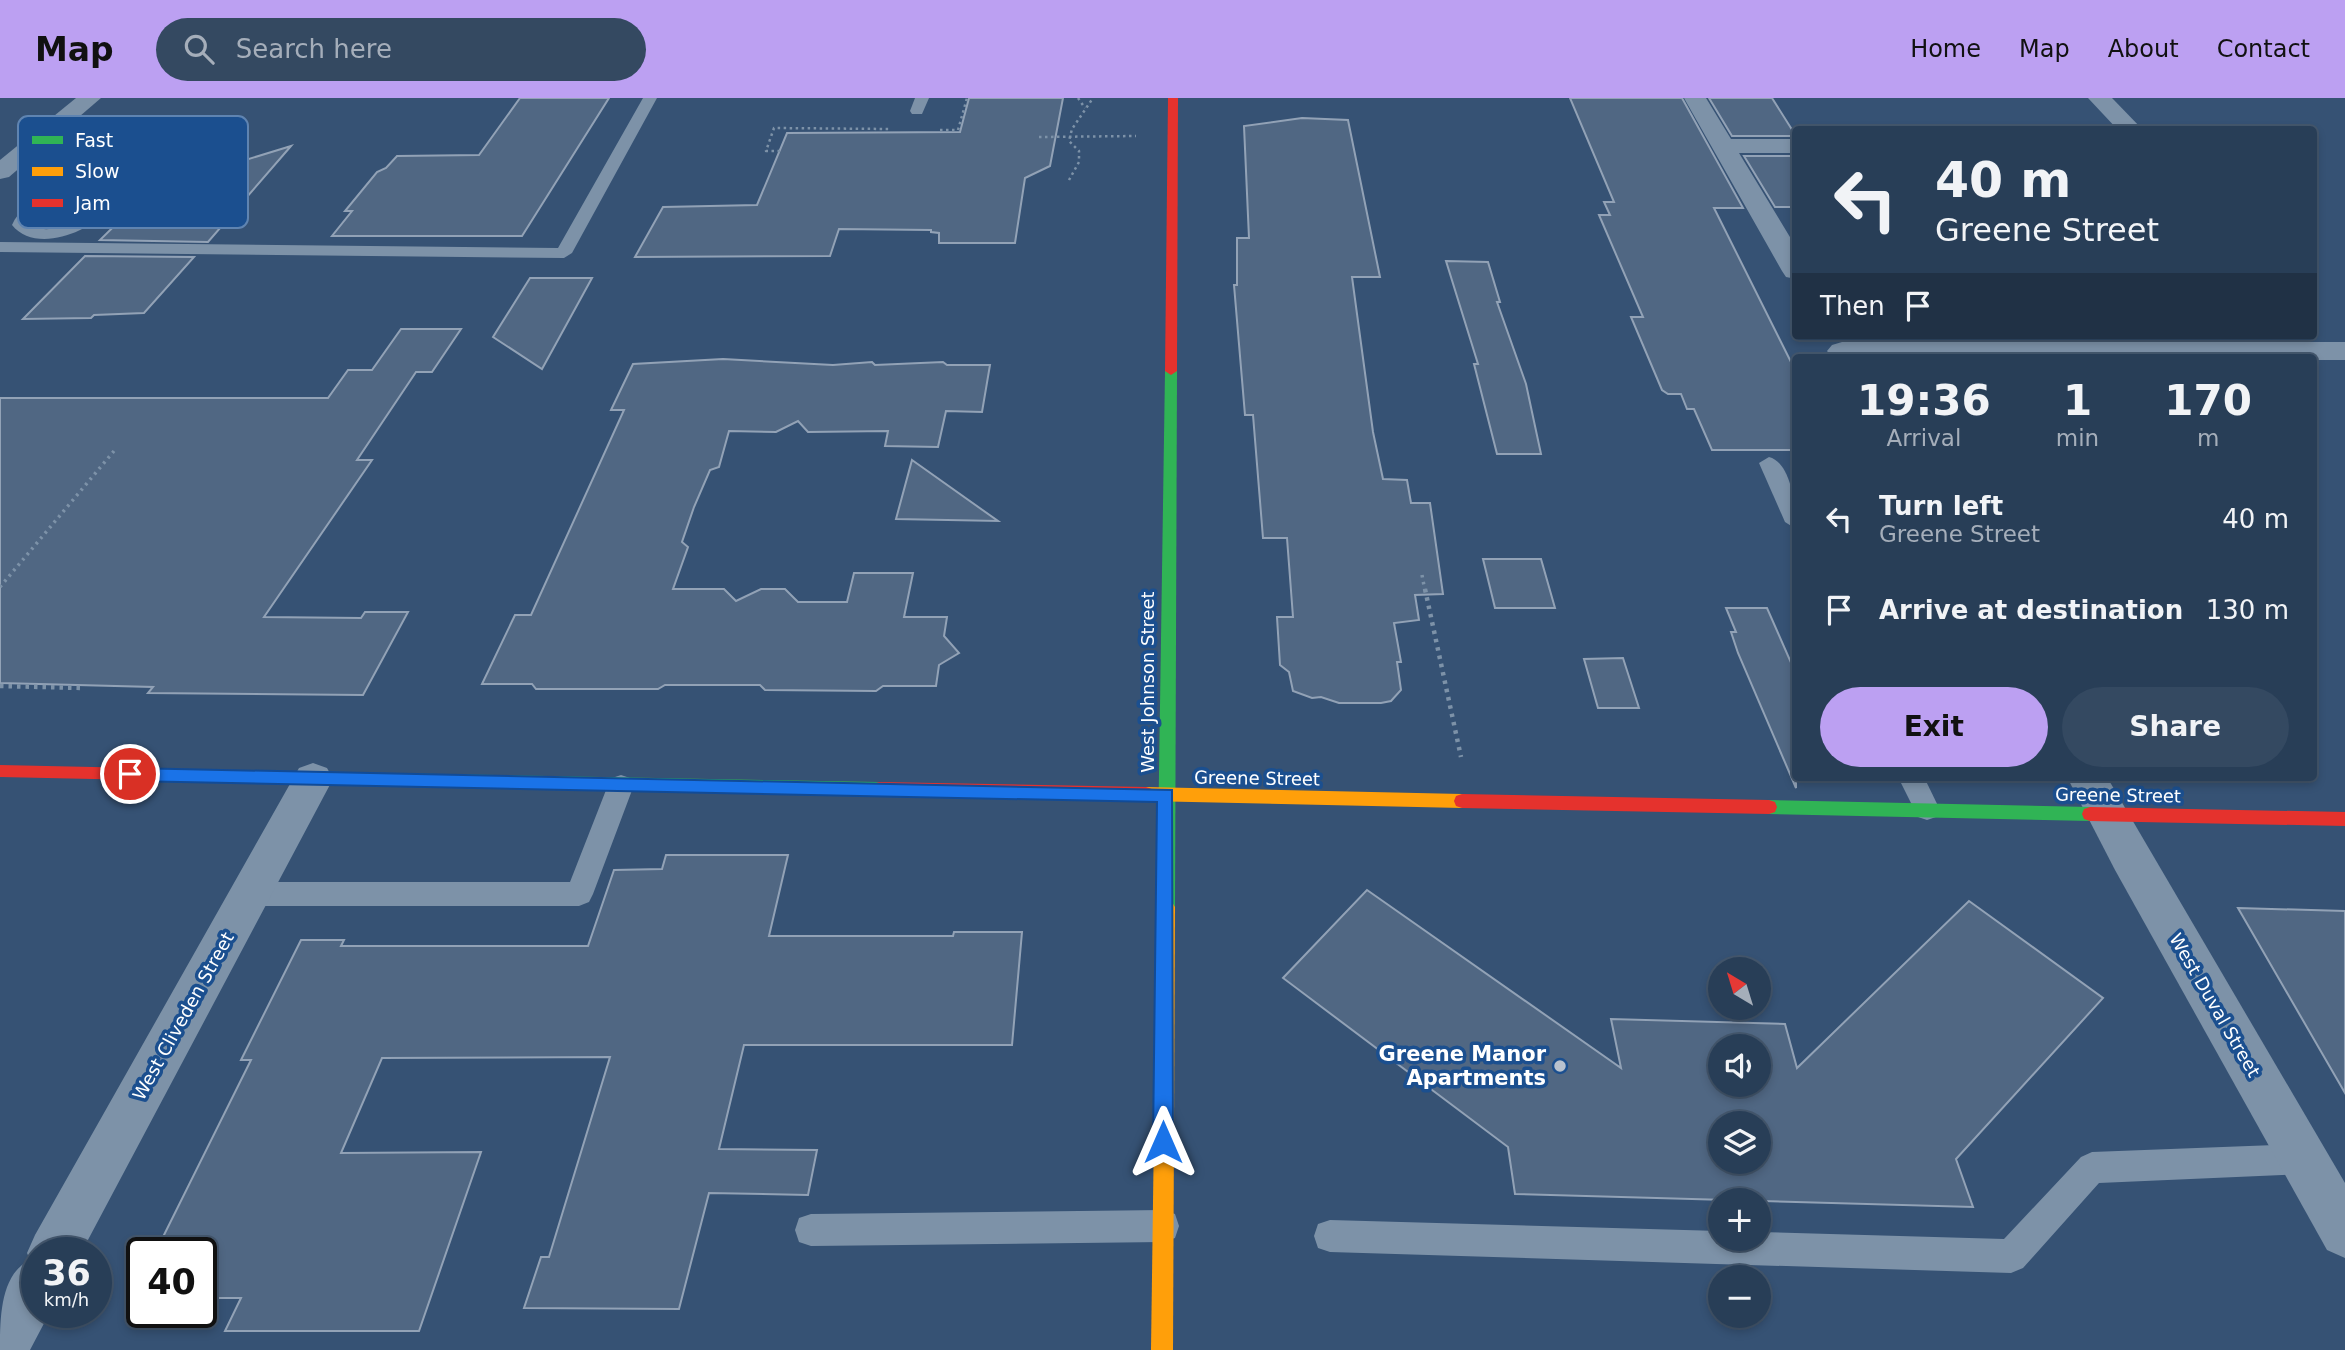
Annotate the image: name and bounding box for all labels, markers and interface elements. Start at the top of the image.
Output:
search box [156,18,646,81]
text: Map [35,30,114,69]
icon: search [180,30,218,68]
text: Search here [236,34,392,64]
text: Home [1910,35,1981,63]
text: Map [2019,35,2070,63]
text: About [2108,35,2179,63]
text: Contact [2217,35,2310,63]
legend [18,116,248,228]
text: Fast [75,129,113,151]
text: 40 m [1935,152,2071,209]
icon: left [1820,154,1911,245]
text: Slow [75,160,120,182]
text: Jam [74,192,111,214]
text: Greene Street [1935,211,2159,249]
icon: arrive [1899,287,1937,325]
text: Then [1820,291,1885,321]
text: 19:36 [1857,376,1991,425]
text: 1 [2063,376,2092,425]
text: 170 [2164,376,2252,425]
text: Arrival [1887,425,1961,451]
text: min [2056,425,2099,451]
text: m [2197,425,2219,451]
text: Turn left [1879,491,2003,521]
icon: left [1820,500,1858,538]
text: 40 m [2222,504,2289,534]
text: Greene Street [1879,521,2040,547]
street label: West Johnson Street [1137,591,1158,773]
icon: arrive [1820,591,1858,629]
text: Arrive at destination [1879,595,2183,625]
text: 130 m [2206,595,2289,625]
button: Exit [1820,687,2048,767]
button: Share [2062,687,2289,767]
pin [100,744,160,804]
icon: arrive [111,755,149,793]
street label: Greene Street [1194,766,1320,790]
street label: Greene Street [2055,783,2181,807]
street label: West Cliveden Street [128,928,238,1104]
street label: West Duval Street [2165,929,2265,1081]
north arrow [1708,957,1771,1020]
map controls [1708,957,1771,1328]
button: sound [1708,1034,1771,1097]
place label: Greene Manor Apartments [1379,1042,1547,1090]
marker: Greene Manor Apartments [1552,1058,1568,1074]
position arrow [1126,1105,1200,1179]
button: layers [1708,1111,1771,1174]
button: + [1708,1188,1771,1251]
speed limit sign: 40 [126,1237,217,1328]
text: 36 [42,1253,91,1293]
button: − [1708,1265,1771,1328]
text: km/h [44,1289,89,1310]

